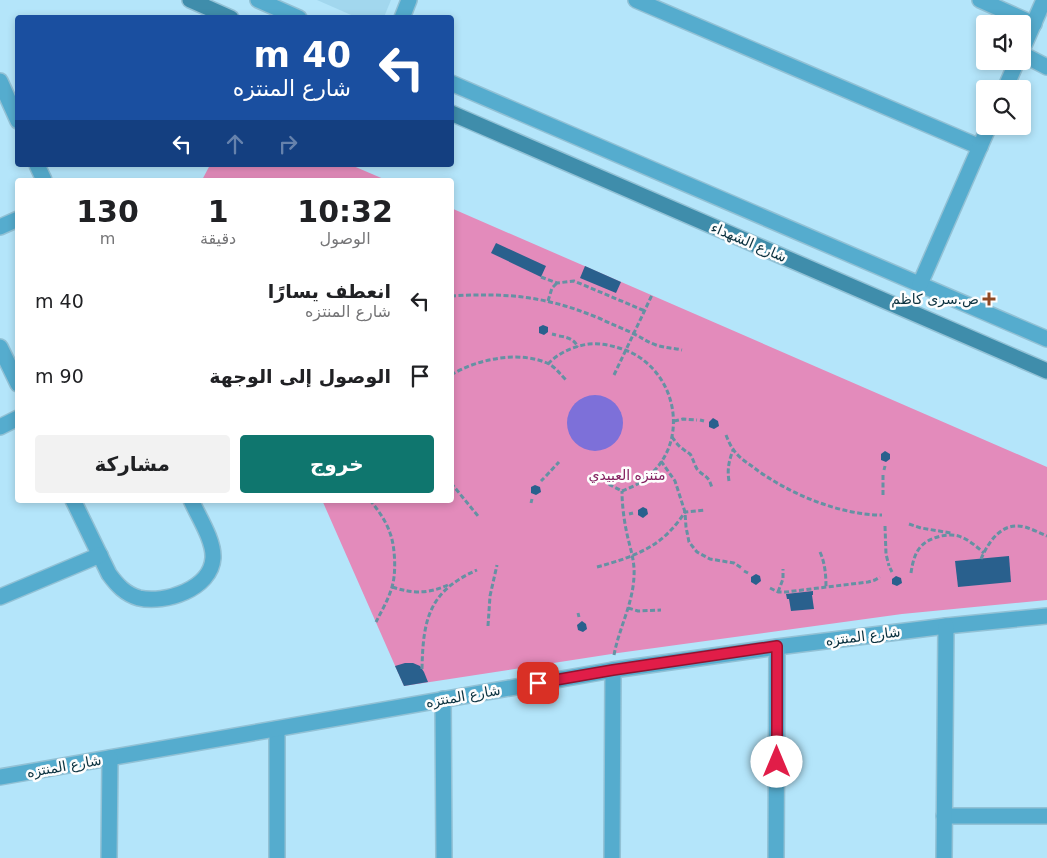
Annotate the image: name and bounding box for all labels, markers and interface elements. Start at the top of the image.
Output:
map controls [976,15,1031,135]
button: sound [976,15,1031,70]
text: 40 m [254,35,351,75]
icon: left [369,35,434,100]
text: شارع المنتزه [233,76,351,101]
button: search [976,80,1031,135]
icon: left [168,130,196,158]
icon: ahead [221,130,249,158]
icon: right [274,130,302,158]
text: 130 [76,194,139,229]
text: 1 [208,194,229,229]
text: 10:32 [297,194,393,229]
street label: شارع الشهداء [708,219,789,266]
text: m [100,229,115,248]
text: دقيقة [200,229,236,248]
text: الوصول [320,229,371,248]
text: انعطف يسارًا [268,280,391,302]
icon: left [406,287,434,315]
text: 40 m [35,290,84,312]
place label: ص.سرى كاظم [891,291,979,308]
marker: ص.سرى كاظم [983,293,995,305]
text: شارع المنتزه [305,302,391,321]
icon: arrive [406,362,434,390]
text: 90 m [35,365,84,387]
text: الوصول إلى الوجهة [209,365,391,387]
button: مشاركة [35,435,230,493]
button: خروج [240,435,434,493]
park label: متنزه العبيدي [588,467,666,484]
street label: شارع المنتزه [825,623,901,650]
pin [517,662,559,704]
icon: arrive [524,669,552,697]
street label: شارع المنتزه [425,682,502,711]
position arrow [750,735,802,787]
street label: شارع المنتزه [26,752,103,781]

